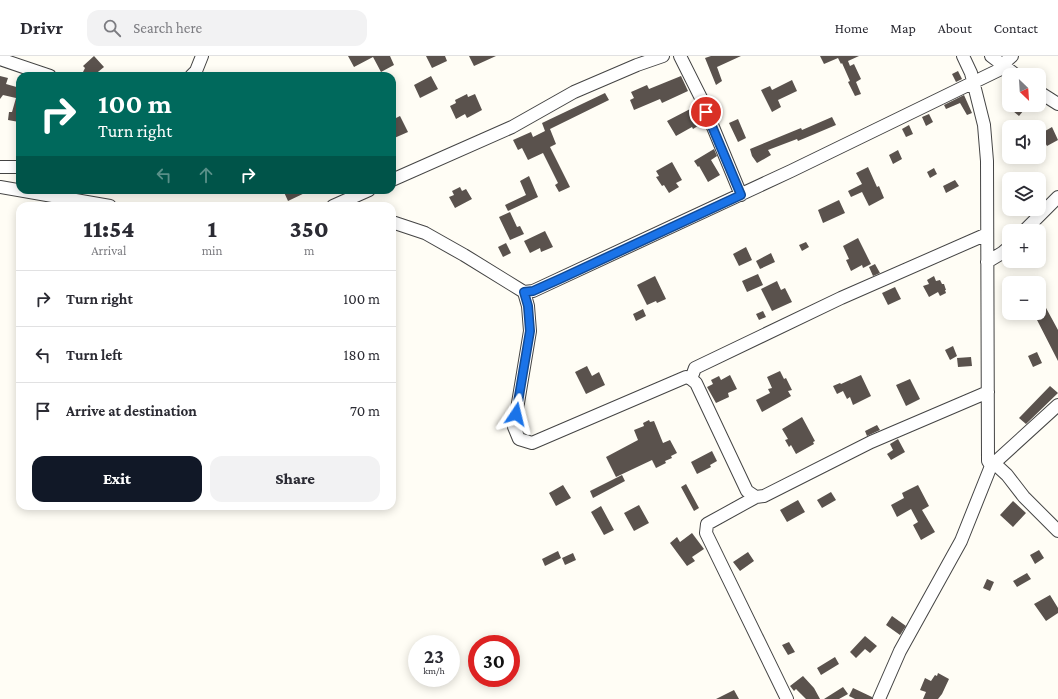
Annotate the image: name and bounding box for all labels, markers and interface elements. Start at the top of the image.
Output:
search box [87,10,367,46]
text: Drivr [20,17,63,38]
icon: search [101,17,123,39]
text: Search here [133,20,202,36]
text: Home [835,20,868,36]
text: Map [890,20,916,36]
text: About [938,20,972,36]
text: Contact [994,20,1038,36]
north arrow [1002,68,1046,112]
map controls [1002,68,1046,320]
icon: right [32,88,84,140]
text: 100 m [98,88,172,119]
pin [689,95,723,129]
icon: arrive [695,101,717,123]
button: sound [1002,120,1046,164]
text: Turn right [98,121,172,141]
icon: left [153,164,175,186]
icon: ahead [195,164,217,186]
icon: right [237,164,259,186]
button: layers [1002,172,1046,216]
text: 11:54 [83,215,134,242]
text: 1 [207,215,217,242]
text: 350 [290,215,329,242]
button: + [1002,224,1046,268]
text: Arrival [91,243,127,258]
text: min [202,243,223,258]
text: m [304,243,314,258]
button: − [1002,276,1046,320]
icon: right [32,288,54,310]
text: Turn right [66,291,133,307]
text: 100 m [343,291,380,307]
icon: left [32,344,54,366]
text: Turn left [66,347,122,363]
text: 180 m [344,347,380,363]
position arrow [495,393,537,435]
icon: arrive [32,400,54,422]
text: Arrive at destination [66,403,197,419]
text: 70 m [350,403,380,419]
button: Exit [32,456,202,502]
button: Share [210,456,380,502]
speed limit sign: 30 [468,635,520,687]
text: 23 [424,645,444,667]
text: km/h [423,665,445,676]

